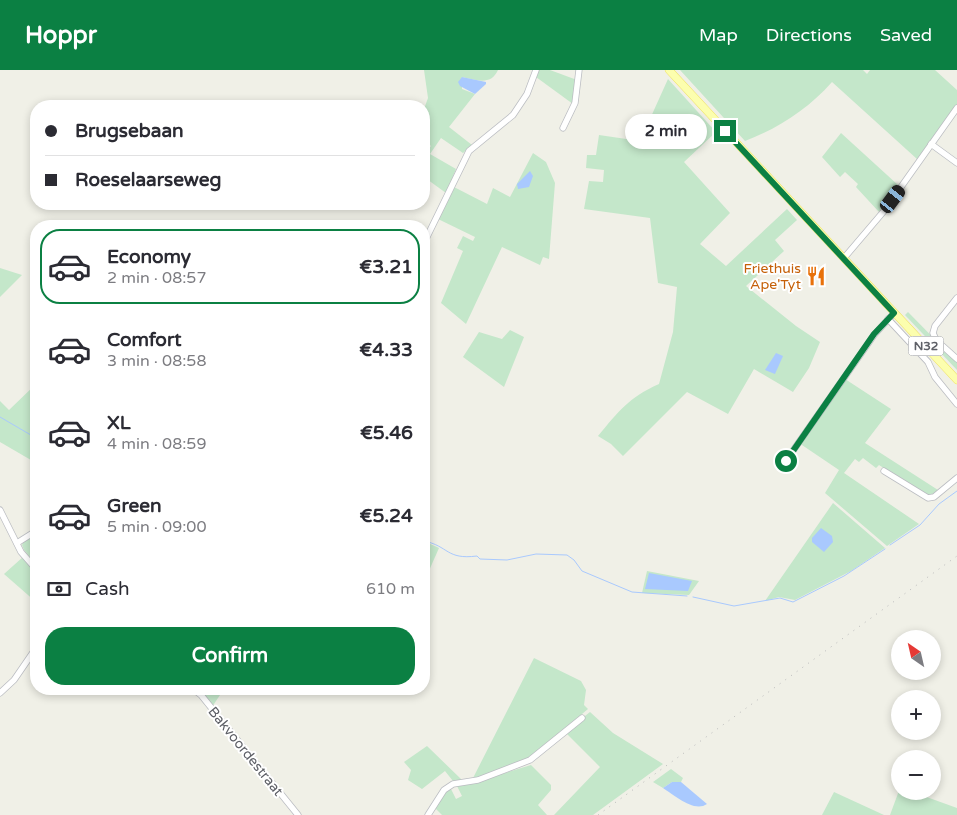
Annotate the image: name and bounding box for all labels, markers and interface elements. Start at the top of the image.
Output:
text: Hoppr [25,21,97,50]
text: Map [699,24,738,46]
text: Directions [766,24,852,46]
text: Saved [880,24,932,46]
callout: 2 min [625,114,708,148]
text: Brugsebaan [75,120,184,142]
route end [714,120,736,142]
text: 2 min [645,121,687,141]
text: Roeselaarseweg [75,169,222,191]
car [877,183,908,215]
icon: car [47,244,92,289]
text: Economy [107,246,191,268]
text: €3.21 [359,256,413,278]
place label: Friethuis Ape'Tyt [744,260,802,293]
restaurant icon: Friethuis Ape'Tyt [805,265,827,287]
text: 2 min · 08:57 [107,268,206,288]
icon: car [47,327,92,372]
text: Comfort [107,329,181,351]
road number: N32 [908,336,944,356]
text: €4.33 [359,339,413,361]
text: 3 min · 08:58 [107,351,206,371]
icon: car [47,410,92,455]
text: XL [107,412,131,434]
text: €5.46 [360,422,413,444]
text: 4 min · 08:59 [107,434,206,454]
route start [775,450,797,472]
icon: car [47,493,92,538]
text: Green [107,495,161,517]
text: €5.24 [359,505,413,527]
text: 5 min · 09:00 [107,517,206,537]
icon: cash [45,575,73,603]
text: Cash [85,578,130,600]
text: 610 m [366,579,415,599]
button: Confirm [45,627,415,685]
north arrow [891,630,941,680]
map controls [891,630,941,800]
button: + [891,690,941,740]
street label: Bakvoordestraat [204,703,287,800]
button: − [891,750,941,800]

